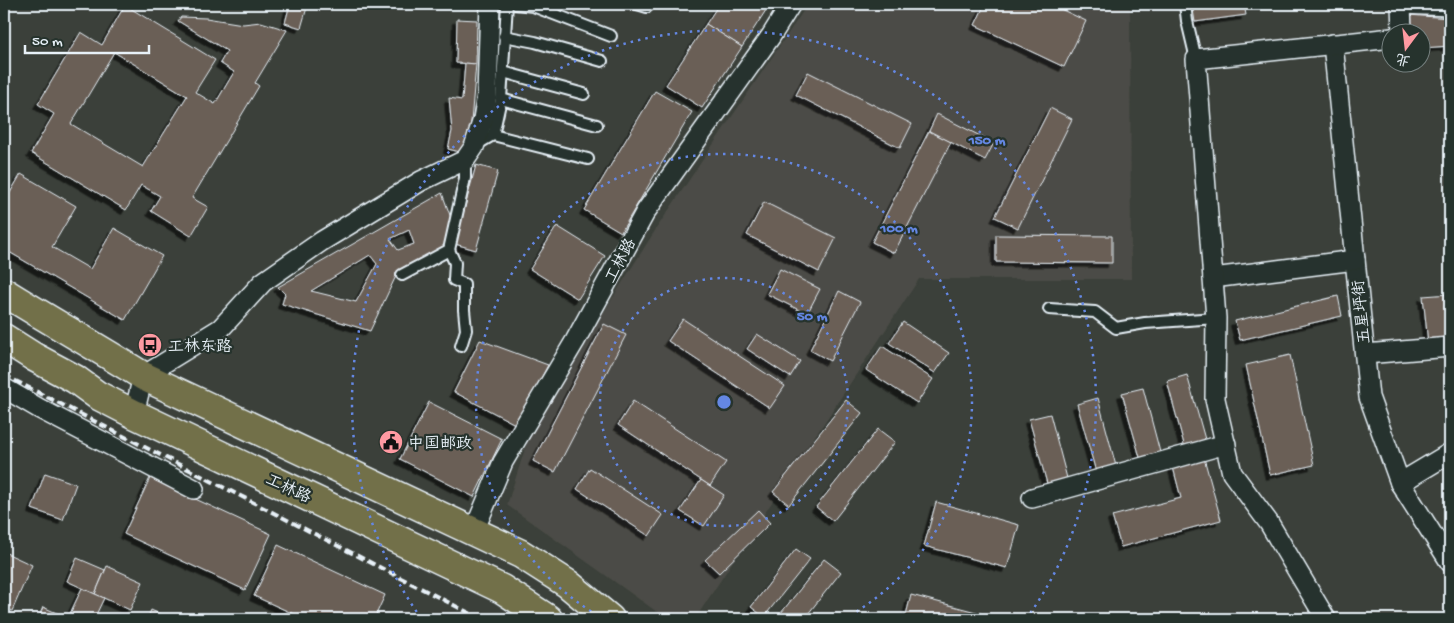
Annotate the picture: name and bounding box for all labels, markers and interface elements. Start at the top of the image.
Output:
scale bar [25,22,149,54]
north arrow [1382,22,1432,72]
text: 50 m [32,33,63,51]
text: 北 [1394,48,1412,68]
text: 150 m [968,132,1006,150]
text: 100 m [879,220,918,238]
street label: 工林路 [601,235,642,287]
street label: 五星坪街 [1350,279,1376,345]
text: 50 m [797,308,828,326]
bus stop icon: 工林东路 [137,332,163,358]
place label: 工林东路 [168,337,232,358]
centre of rings [715,393,733,411]
public building icon: 中国邮政 [378,429,404,455]
place label: 中国邮政 [408,434,472,455]
street label: 工林路 [262,470,314,509]

